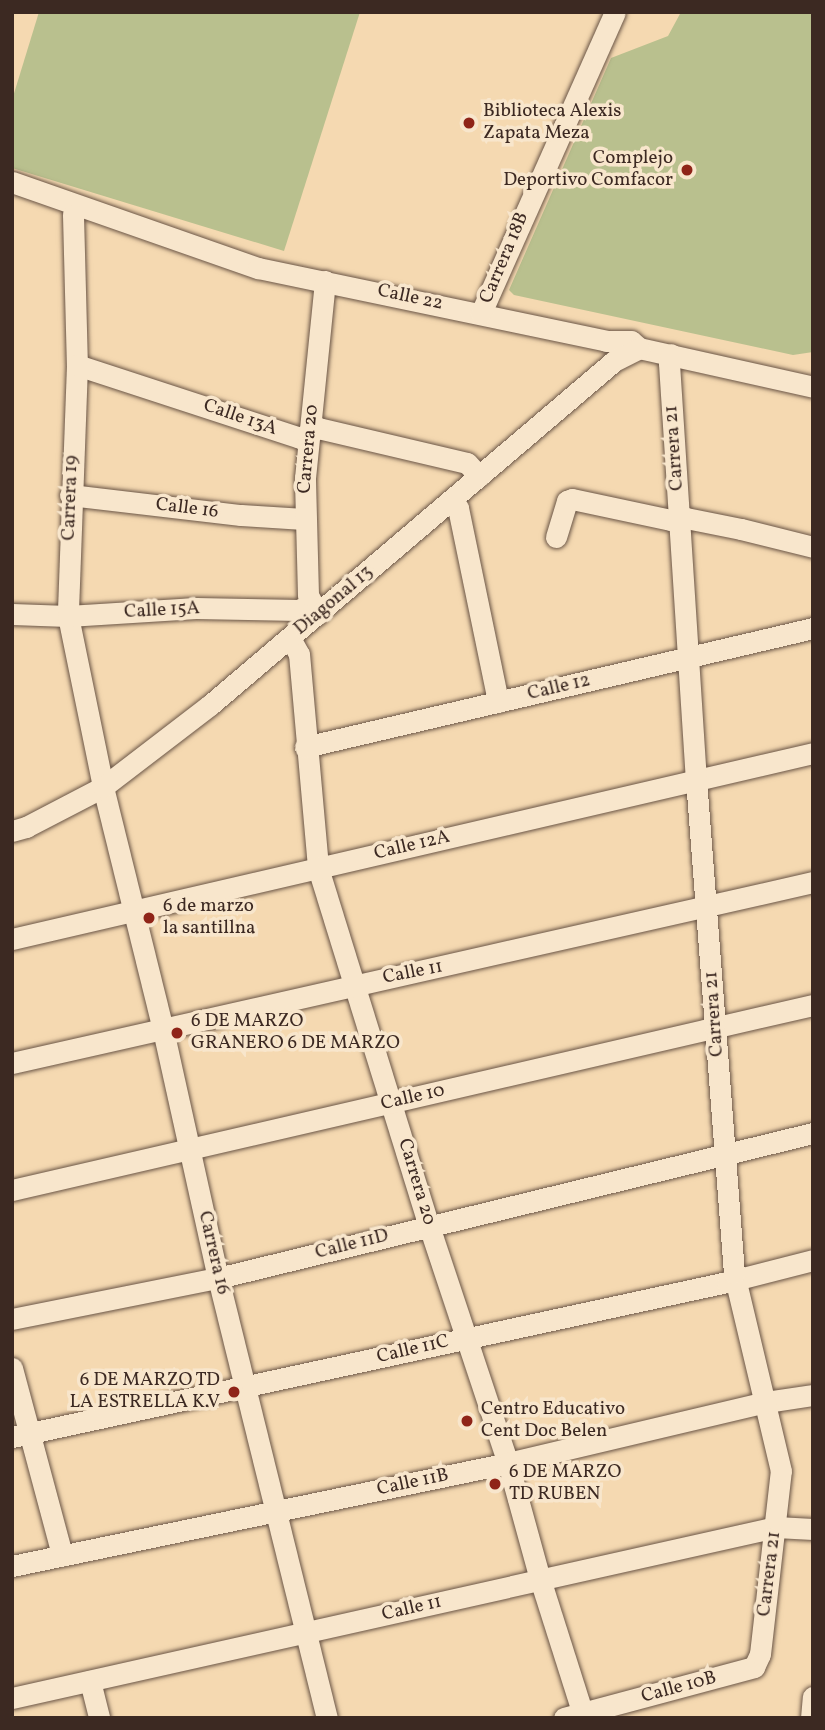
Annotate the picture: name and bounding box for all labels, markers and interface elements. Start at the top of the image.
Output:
place label: Biblioteca Alexis Zapata Meza [483,101,621,145]
marker: Biblioteca Alexis Zapata Meza [461,115,477,131]
place label: Complejo Deportivo Comfacor [503,148,673,192]
marker: Complejo Deportivo Comfacor [679,162,695,178]
street label: Carrera 18B [476,209,534,307]
street label: Calle 22 [375,280,445,316]
street label: Calle 13A [200,395,280,441]
street label: Carrera 20 [294,403,324,495]
street label: Carrera 21 [661,405,689,491]
street label: Carrera 19 [58,455,84,541]
street label: Calle 16 [154,494,220,524]
street label: Diagonal 13 [290,561,378,641]
street label: Calle 15A [123,598,201,624]
street label: Calle 12 [525,670,593,706]
street label: Calle 12A [372,826,452,866]
place label: 6 de marzo la santillna [163,896,255,940]
marker: 6 de marzo la santillna [141,910,157,926]
street label: Calle 11 [381,956,445,990]
street label: Carrera 21 [701,971,729,1057]
place label: 6 DE MARZO GRANERO 6 DE MARZO [191,1011,400,1055]
marker: 6 DE MARZO GRANERO 6 DE MARZO [169,1025,185,1041]
street label: Calle 10 [379,1080,447,1116]
street label: Carrera 20 [392,1136,440,1228]
street label: Carrera 16 [192,1209,234,1297]
street label: Calle 11D [313,1225,391,1265]
street label: Calle 11C [375,1331,451,1369]
place label: 6 DE MARZO TD LA ESTRELLA K.V [69,1370,220,1414]
marker: 6 DE MARZO TD LA ESTRELLA K.V [226,1384,242,1400]
place label: Centro Educativo Cent Doc Belen [481,1399,625,1443]
marker: Centro Educativo Cent Doc Belen [459,1413,475,1429]
place label: 6 DE MARZO TD RUBEN [509,1462,621,1506]
street label: Calle 11B [375,1464,451,1502]
marker: 6 DE MARZO TD RUBEN [487,1476,503,1492]
street label: Carrera 21 [753,1530,787,1618]
street label: Calle 11 [380,1591,444,1627]
street label: Calle 10B [639,1667,719,1709]

